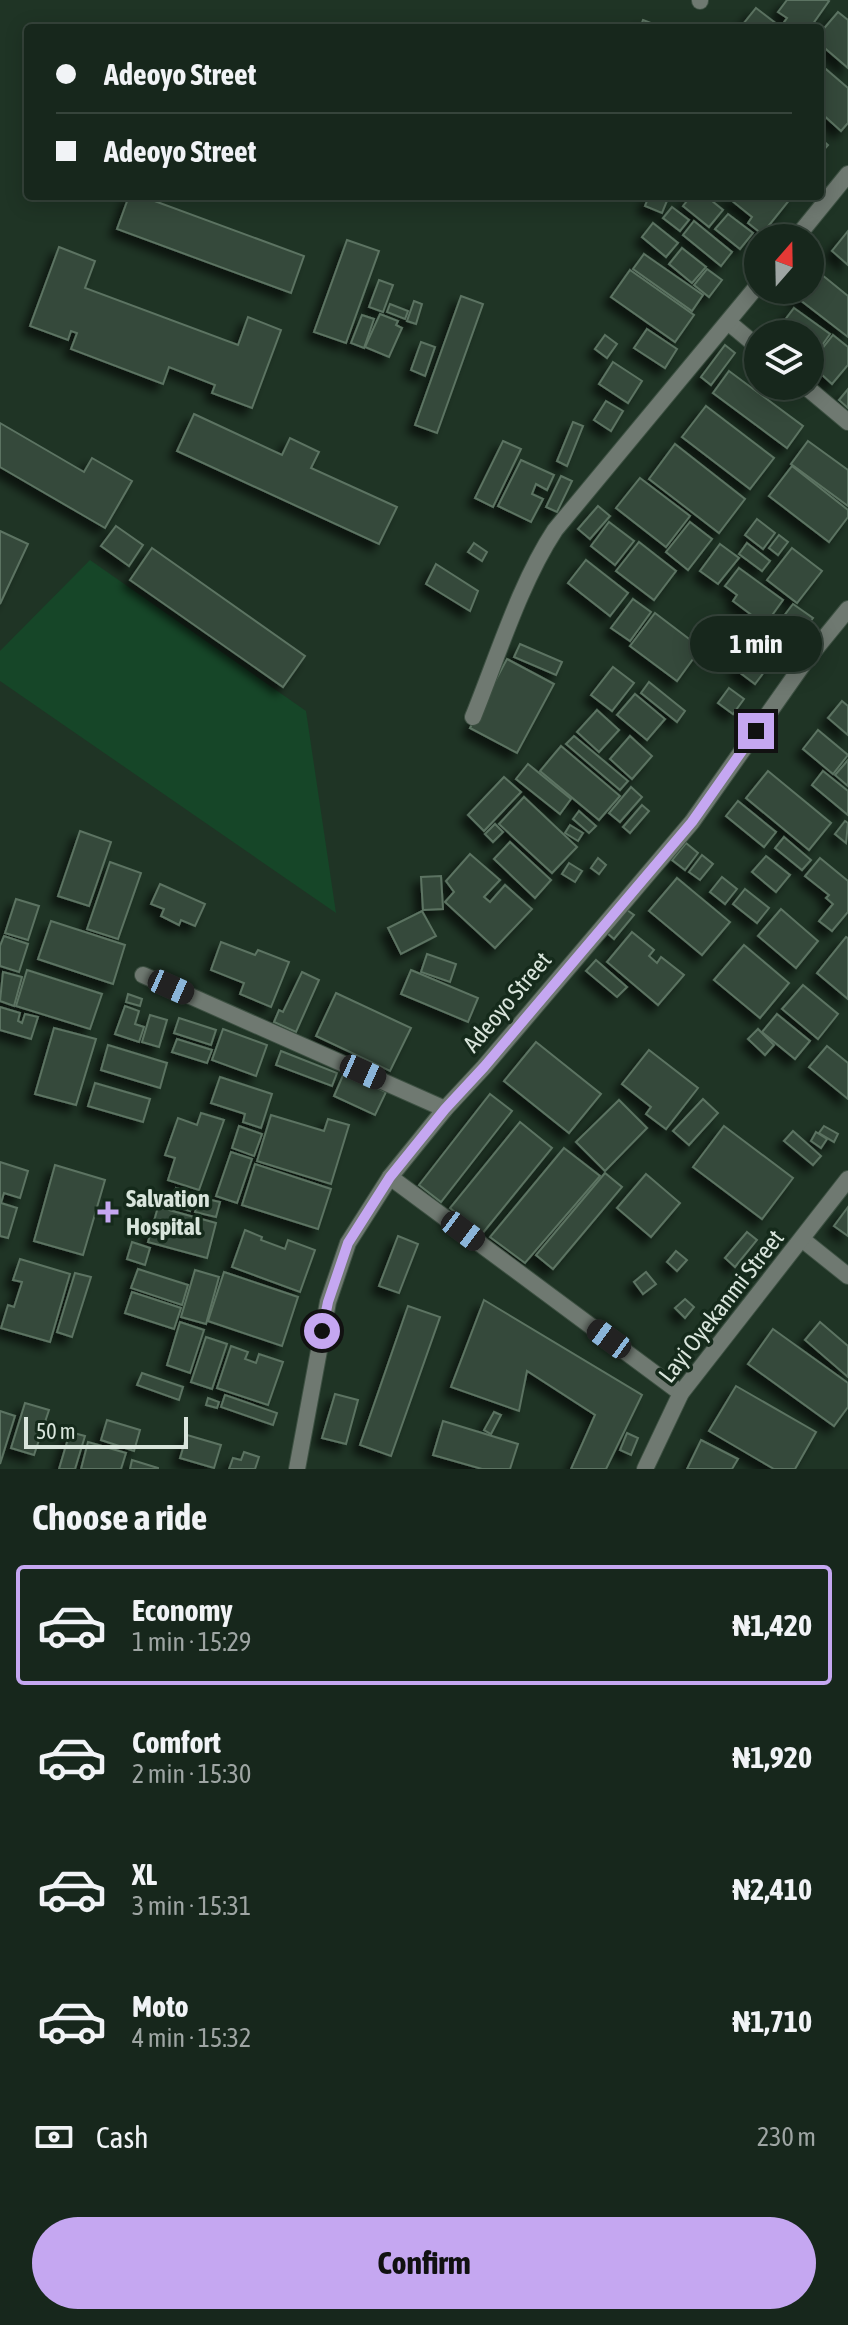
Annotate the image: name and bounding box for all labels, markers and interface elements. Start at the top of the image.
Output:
text: Adeoyo Street [104,57,256,91]
text: Adeoyo Street [104,134,256,168]
north arrow [744,224,824,304]
map controls [744,224,824,400]
button: layers [744,320,824,400]
callout: 1 min [690,615,822,671]
text: 1 min [729,629,783,659]
route end [738,713,774,749]
street label: Adeoyo Street [458,947,557,1057]
car [144,966,198,1008]
car [336,1051,390,1093]
place label: Salvation Hospital [126,1185,210,1240]
marker: Salvation Hospital [97,1201,119,1223]
car [437,1207,489,1255]
street label: Layi Oyekanmi Street [653,1224,789,1388]
route start [304,1313,340,1349]
car [583,1315,635,1363]
scale bar [24,1413,188,1449]
text: 50 m [36,1418,76,1444]
text: Choose a ride [32,1496,207,1538]
icon: car [36,1589,108,1661]
text: Economy [132,1593,233,1627]
text: ₦1,420 [733,1608,812,1642]
text: 1 min · 15:29 [132,1627,251,1657]
icon: car [36,1721,108,1793]
text: Comfort [132,1725,221,1759]
text: ₦1,920 [733,1740,812,1774]
text: 2 min · 15:30 [132,1759,251,1789]
icon: car [36,1853,108,1925]
text: XL [132,1857,157,1891]
text: ₦2,410 [733,1872,812,1906]
text: 3 min · 15:31 [132,1891,251,1921]
icon: car [36,1985,108,2057]
text: Moto [132,1989,189,2023]
text: ₦1,710 [733,2004,812,2038]
text: 4 min · 15:32 [132,2023,251,2053]
icon: cash [32,2115,76,2159]
text: Cash [96,2120,149,2154]
text: 230 m [757,2122,816,2152]
button: Confirm [32,2217,816,2309]

